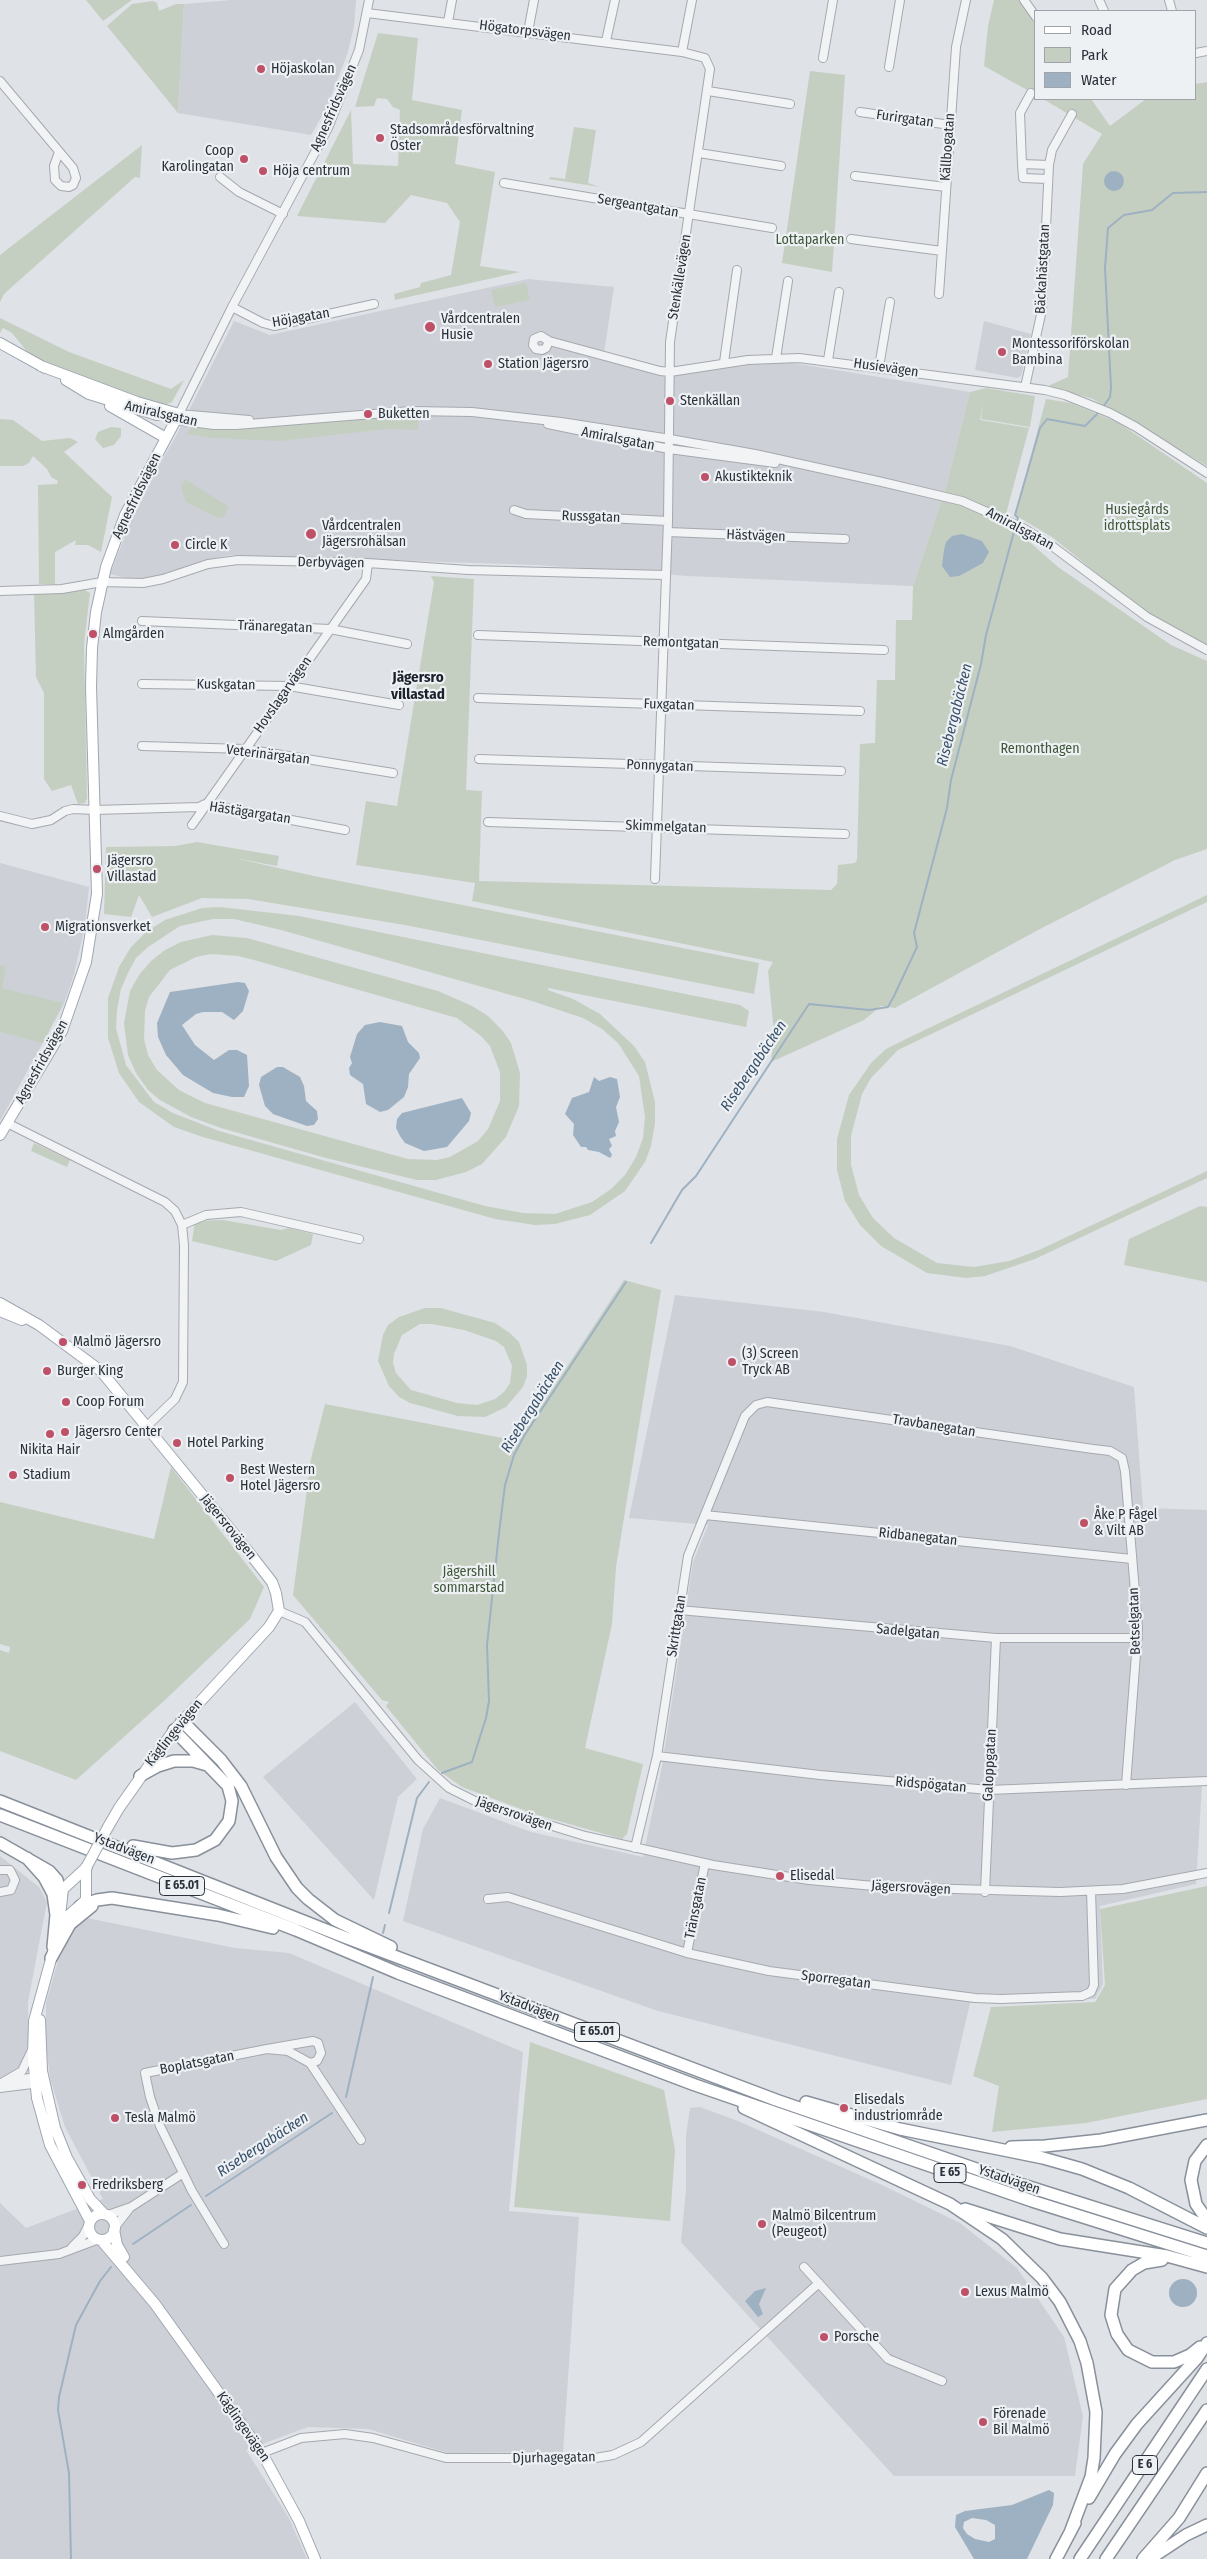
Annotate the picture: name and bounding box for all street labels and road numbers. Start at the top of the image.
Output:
street label: Högatorpsvägen [478,17,572,45]
street label: Agnesfridsvägen [307,62,361,154]
street label: Furirgatan [875,107,935,131]
street label: Källbogatan [937,112,959,182]
street label: Sergeantgatan [596,191,680,221]
street label: Bäckahästgatan [1032,224,1054,314]
street label: Stenkällevägen [665,233,695,321]
street label: Höjagatan [271,305,331,331]
street label: Husievägen [852,355,920,381]
street label: Amiralsgatan [123,397,199,431]
street label: Amiralsgatan [580,424,656,454]
street label: Agnesfridsvägen [109,450,165,542]
street label: Amiralsgatan [983,504,1057,554]
street label: Russgatan [561,508,621,526]
street label: Hästvägen [726,527,786,545]
street label: Derbyvägen [297,554,365,572]
street label: Tränaregatan [237,617,313,637]
street label: Remontgatan [643,633,719,653]
street label: Hovslagarvägen [250,653,316,737]
street label: Kuskgatan [196,676,256,694]
street label: Fuxgatan [643,696,695,714]
street label: Veterinärgatan [225,742,311,768]
street label: Ponnygatan [626,756,694,776]
street label: Hästägargatan [208,798,292,828]
street label: Skimmelgatan [625,817,707,837]
street label: Agnesfridsvägen [12,1017,72,1107]
street label: Travbanegatan [891,1411,977,1441]
street label: Jägersrovägen [196,1491,260,1563]
street label: Ridbanegatan [878,1525,958,1549]
street label: Betselgatan [1125,1587,1145,1655]
street label: Skrittgatan [664,1594,690,1658]
street label: Sadelgatan [875,1621,941,1643]
street label: Käglingevägen [142,1696,206,1770]
street label: Galoppgatan [980,1728,1000,1802]
street label: Ridspögatan [895,1774,967,1796]
street label: Jägersrovägen [474,1793,554,1835]
street label: Ystadvägen [91,1830,157,1868]
road number: E 65.01 [160,1876,204,1895]
street label: Tränsgatan [682,1876,710,1940]
street label: Jägersrovägen [871,1878,951,1898]
street label: Sporregatan [800,1967,872,1993]
street label: Ystadvägen [496,1988,562,2026]
road number: E 65.01 [574,2022,620,2041]
street label: Boplatsgatan [158,2048,236,2078]
street label: Ystadvägen [976,2162,1042,2198]
road number: E 65 [934,2164,966,2182]
street label: Käglingevägen [213,2389,273,2465]
street label: Djurhagegatan [512,2449,596,2467]
road number: E 6 [1132,2456,1158,2474]

